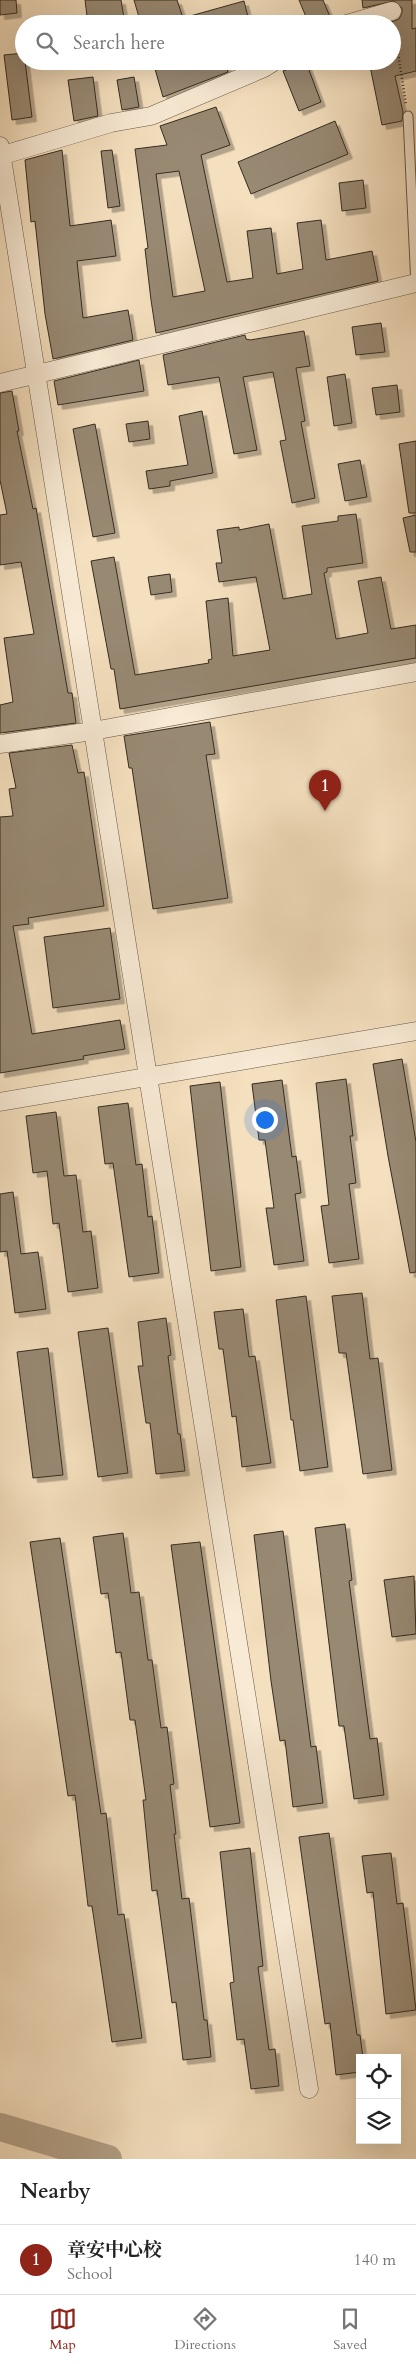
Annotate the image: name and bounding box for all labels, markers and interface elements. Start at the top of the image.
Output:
search box [15,15,401,70]
icon: search [33,29,61,57]
text: Search here [73,30,165,56]
pin: 1 [309,770,341,811]
your location [252,1107,278,1133]
map controls [356,2054,401,2144]
button: locate [356,2054,401,2099]
button: layers [356,2099,401,2144]
text: Nearby [20,2177,91,2206]
text: 章安中心校 [67,2237,162,2263]
text: 1 [32,2249,40,2271]
text: 140 m [354,2249,396,2271]
text: School [67,2263,112,2285]
tab: Map [49,2305,77,2354]
tab: Directions [174,2305,236,2354]
tab: Saved [333,2305,367,2354]

